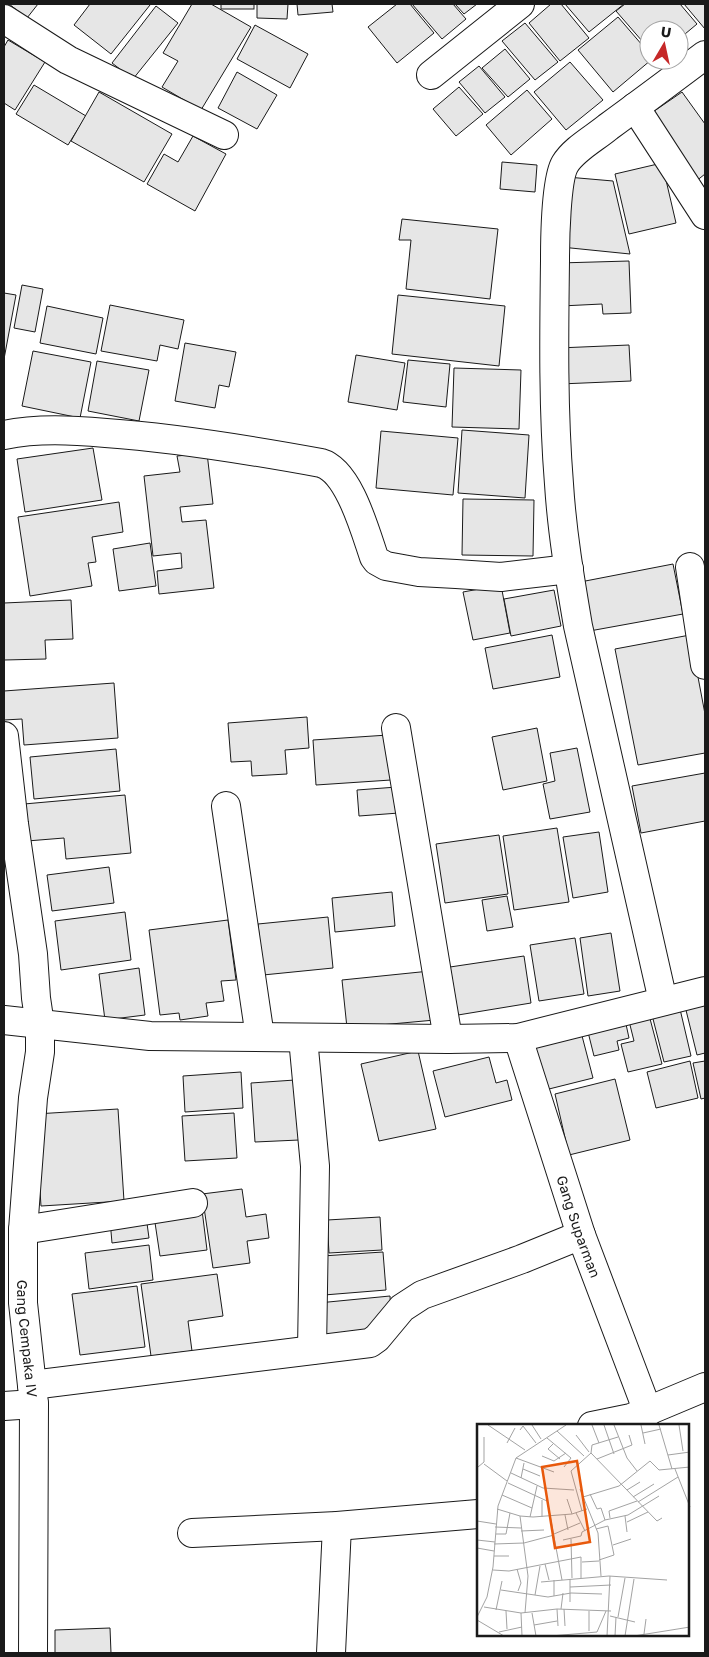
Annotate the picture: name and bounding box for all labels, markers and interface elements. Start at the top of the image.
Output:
north arrow [639,20,689,70]
text: U [660,22,672,41]
street label: Gang Suparman [554,1173,605,1280]
street label: Gang Cempaka IV [15,1280,42,1399]
inset map [477,1424,689,1637]

